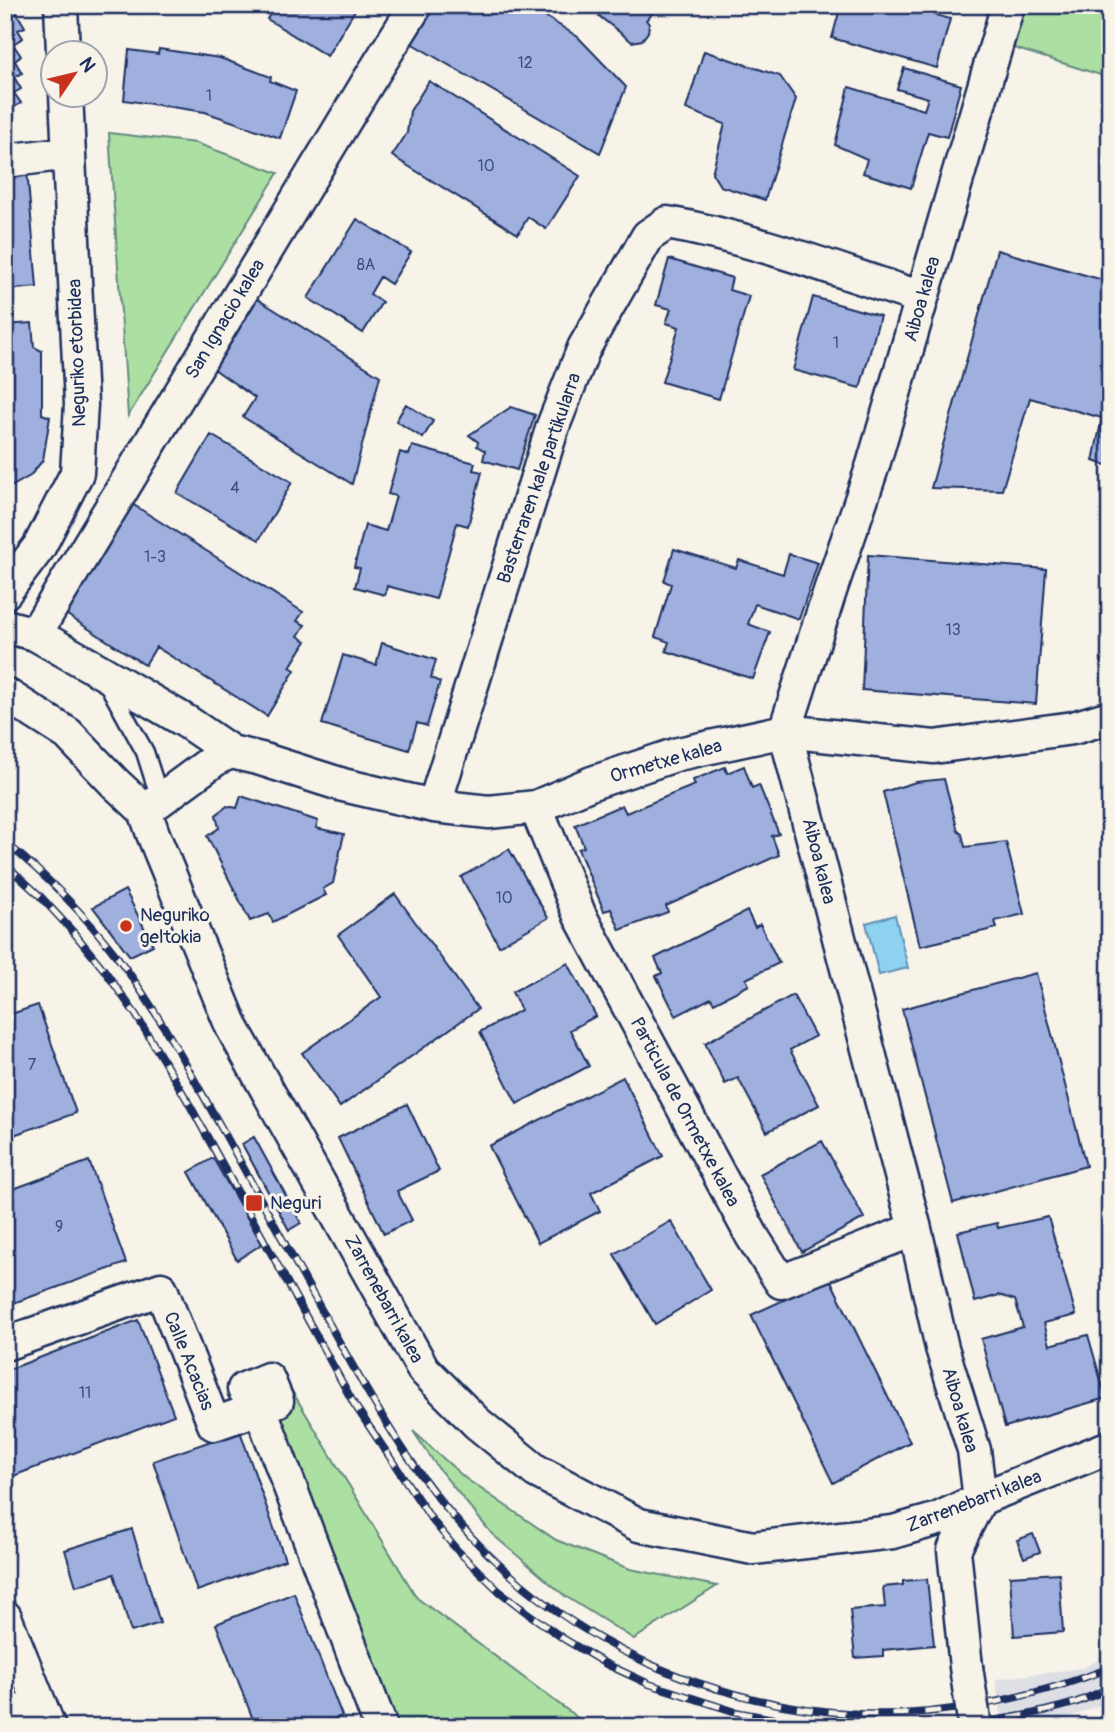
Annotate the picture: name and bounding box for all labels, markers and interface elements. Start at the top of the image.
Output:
north arrow [38,38,108,108]
text: N [74,53,101,77]
house number: 12 [517,53,533,73]
house number: 1 [206,86,212,106]
house number: 10 [477,156,495,176]
street label: Aiboa kalea [898,253,946,344]
street label: San Ignacio kalea [180,255,270,383]
house number: 8A [357,255,375,275]
street label: Neguriko etorbidea [62,278,92,427]
house number: 1 [833,333,839,353]
street label: Basterraren kale partikularra [492,369,586,587]
house number: 4 [230,478,240,498]
house number: 1-3 [144,547,166,567]
house number: 13 [945,620,961,640]
street label: Ormetxe kalea [607,734,725,788]
street label: Aiboa kalea [797,816,841,907]
house number: 10 [495,888,513,908]
place label: Neguriko geltokia [140,903,210,949]
marker: Neguriko geltokia [118,918,134,934]
street label: Particula de Ormetxe kalea [625,1013,745,1211]
house number: 7 [28,1055,37,1075]
place label: Neguri [270,1191,322,1215]
marker: Neguri [244,1193,264,1213]
house number: 9 [55,1217,63,1237]
street label: Zarrenebarri kalea [339,1231,429,1367]
street label: Calle Acacias [158,1308,220,1414]
street label: Aiboa kalea [936,1365,984,1456]
house number: 11 [79,1383,91,1403]
street label: Zarrenebarri kalea [903,1464,1045,1538]

